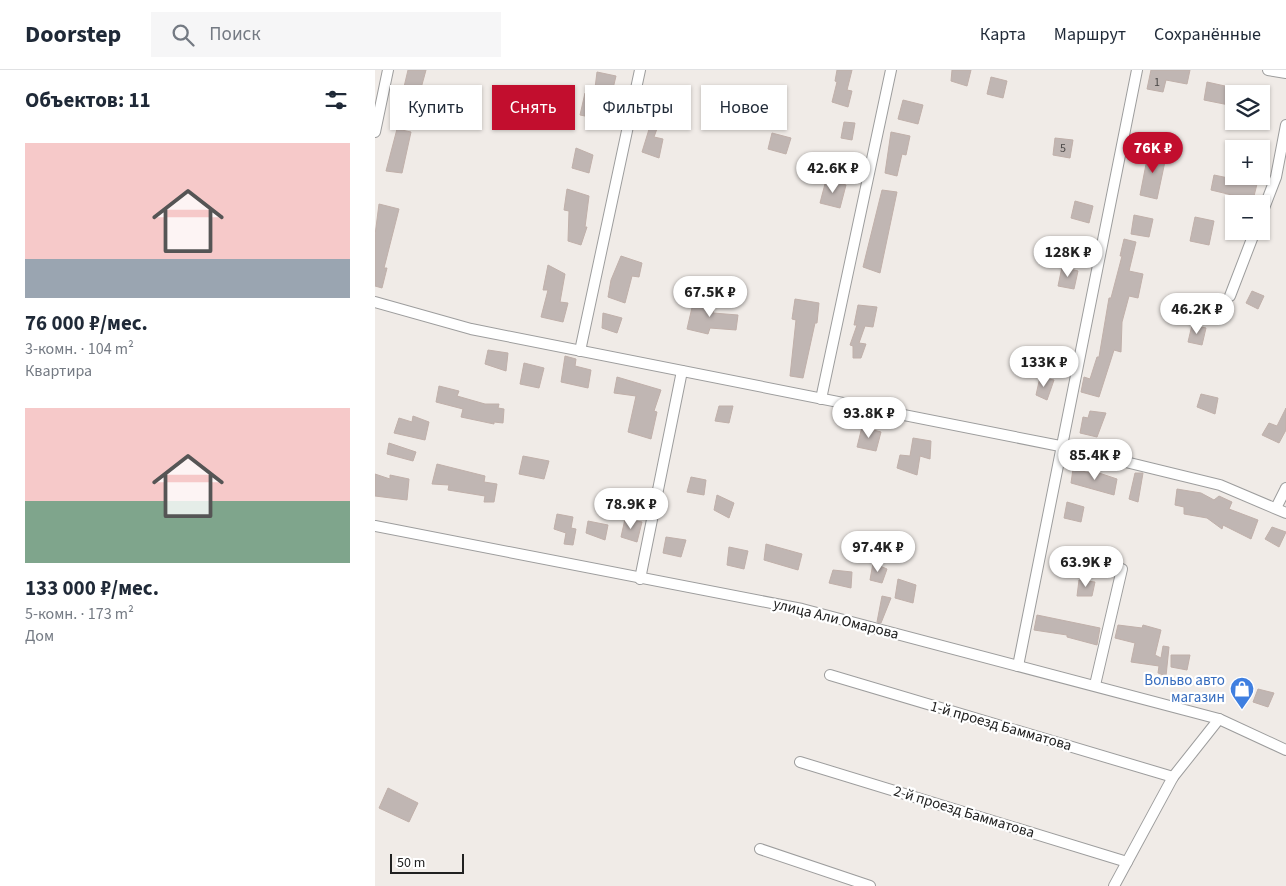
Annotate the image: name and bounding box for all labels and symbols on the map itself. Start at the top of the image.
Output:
house number: 1 [1154,74,1160,91]
pin: 76K ₽ [1118,132,1188,174]
house number: 5 [1060,140,1066,157]
pin: 42.6K ₽ [787,152,879,194]
pin: 128K ₽ [1027,236,1109,278]
pin: 67.5K ₽ [664,276,756,318]
pin: 46.2K ₽ [1151,292,1243,335]
pin: 133K ₽ [1003,346,1085,388]
pin: 93.8K ₽ [823,396,915,439]
pin: 85.4K ₽ [1049,438,1141,481]
pin: 78.9K ₽ [585,488,677,530]
pin: 97.4K ₽ [832,530,924,573]
pin: 63.9K ₽ [1040,546,1132,588]
street label: улица Али Омарова [771,593,901,645]
place label: Вольво авто магазин [1144,670,1225,708]
shop icon: Вольво авто магазин [1229,676,1255,710]
street label: 1-й проезд Бамматова [928,696,1074,756]
street label: 2-й проезд Бамматова [891,781,1037,843]
scale bar [390,851,464,874]

